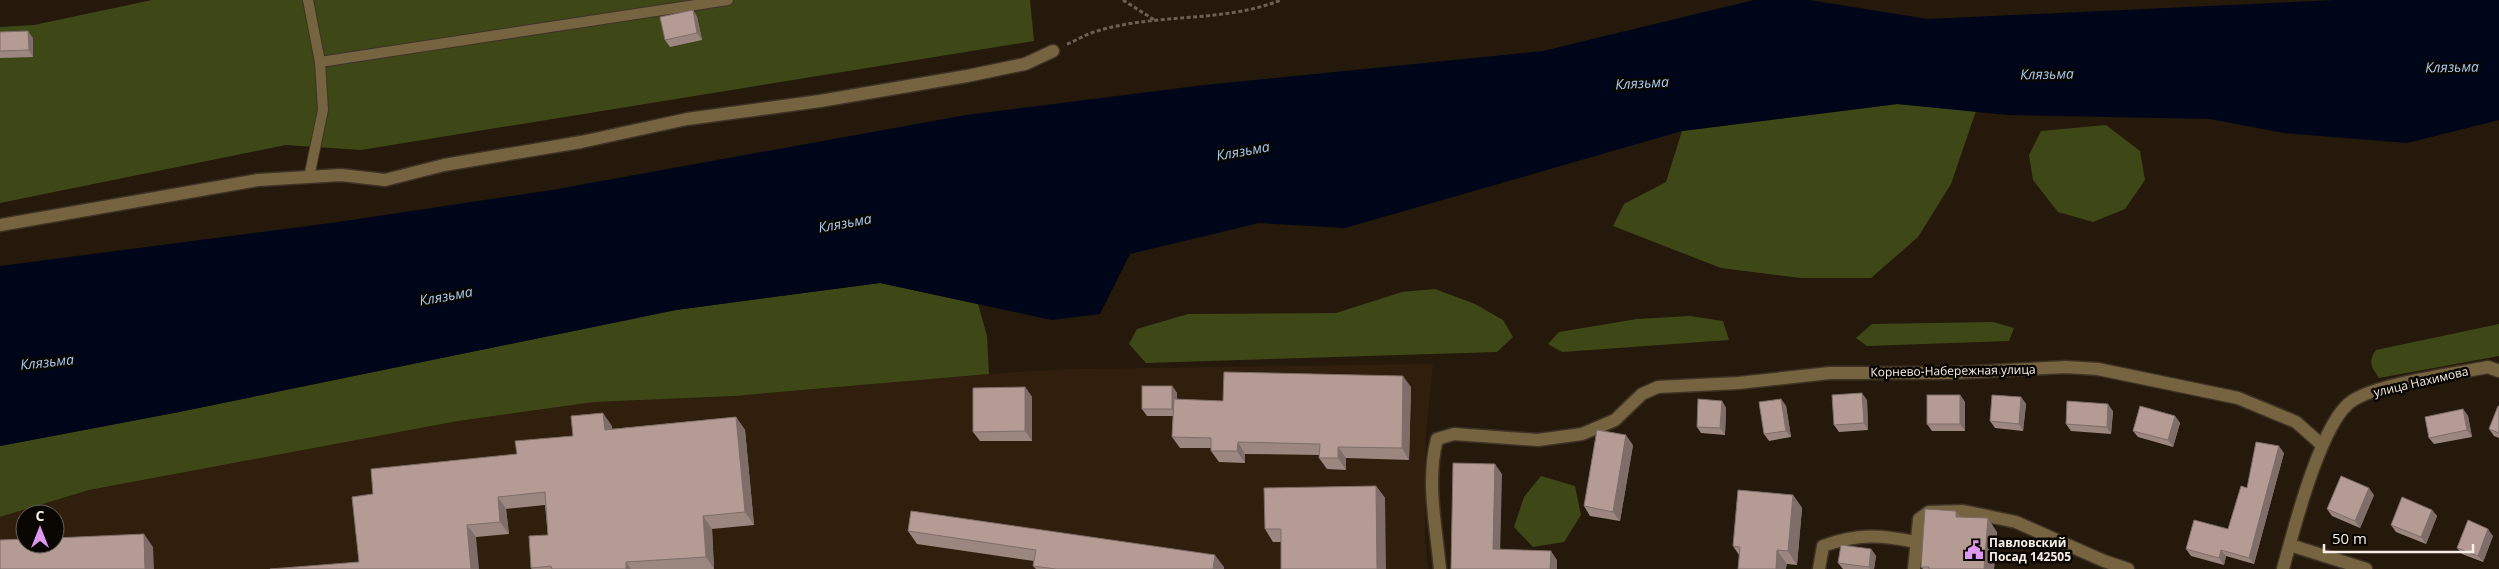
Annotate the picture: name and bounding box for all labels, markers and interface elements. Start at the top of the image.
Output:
water label: Клязьма [2425,57,2479,76]
water label: Клязьма [2020,64,2074,83]
water label: Клязьма [1615,72,1669,93]
water label: Клязьма [1215,136,1271,165]
water label: Клязьма [817,208,873,237]
water label: Клязьма [418,281,474,310]
water label: Клязьма [19,349,75,374]
street label: Корнево-Набережная улица [1870,361,2036,380]
street label: улица Нахимова [2372,362,2470,401]
north arrow [15,504,65,554]
text: С [36,506,45,525]
scale bar [2324,522,2473,554]
text: 50 m [2332,528,2367,548]
place label: Павловский Посад 142505 [1989,534,2071,565]
public building icon: Павловский Посад 142505 [1963,539,1985,561]

